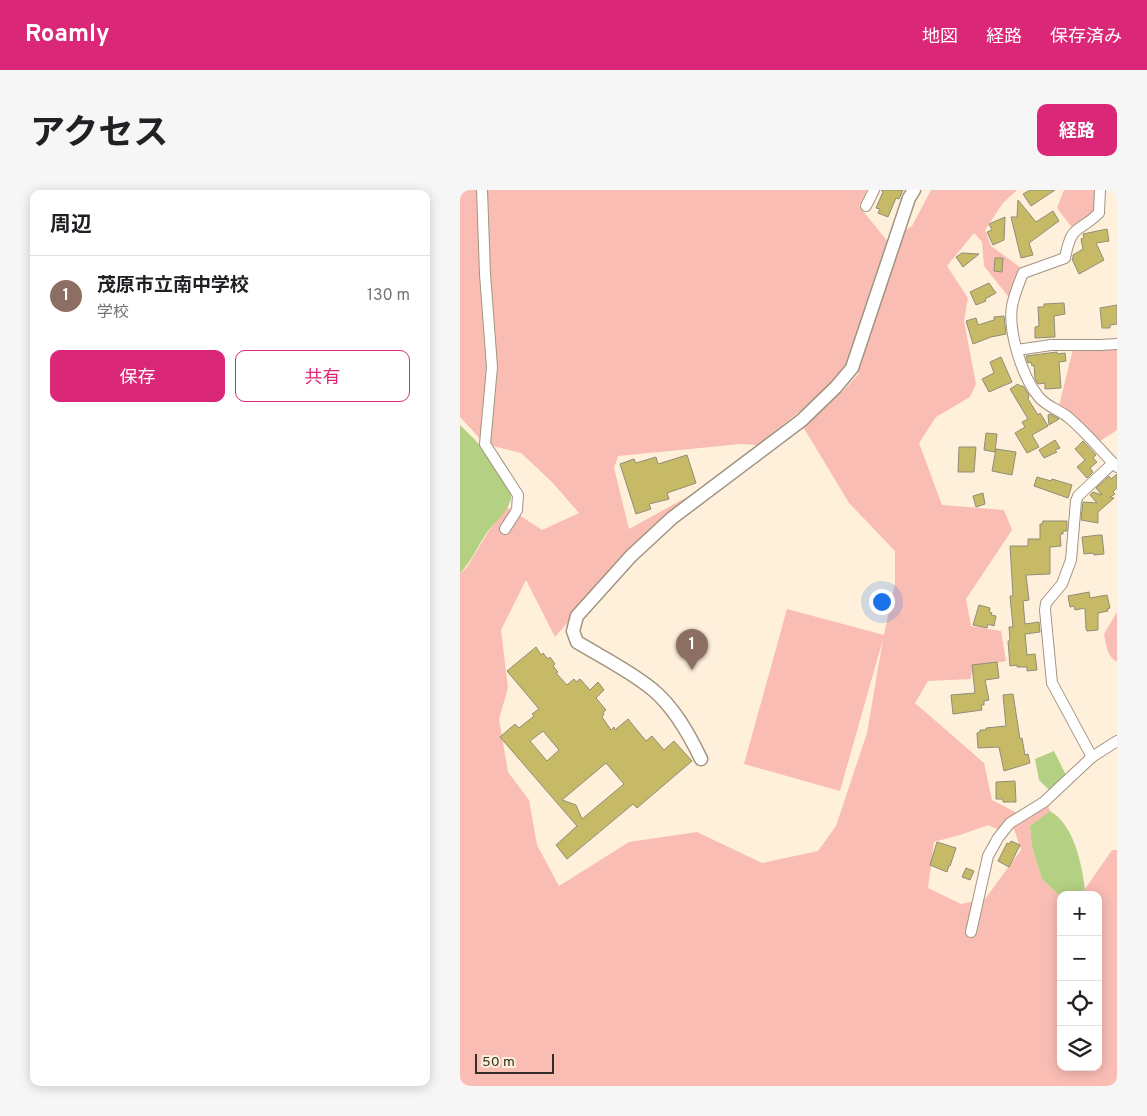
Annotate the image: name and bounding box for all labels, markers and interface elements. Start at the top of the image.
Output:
text: Roamly [25,20,110,50]
text: 地図 [922,26,958,49]
text: 経路 [986,26,1022,49]
text: 保存済み [1050,26,1122,49]
button: 経路 [1037,104,1117,156]
text: アクセス [30,113,168,157]
text: 周辺 [50,212,92,239]
text: 茂原市立南中学校 [97,274,249,298]
text: 1 [63,286,69,306]
text: 130 m [367,286,410,306]
text: 学校 [97,303,129,323]
button: 保存 [50,350,225,402]
button: 共有 [235,350,410,402]
your location [869,589,895,615]
pin: 1 [676,629,708,670]
map controls [1057,891,1102,1071]
button: + [1057,891,1102,936]
button: − [1057,936,1102,981]
button: locate [1057,981,1102,1026]
button: layers [1057,1026,1102,1071]
scale bar [475,1051,554,1074]
text: 50 m [482,1054,515,1071]

